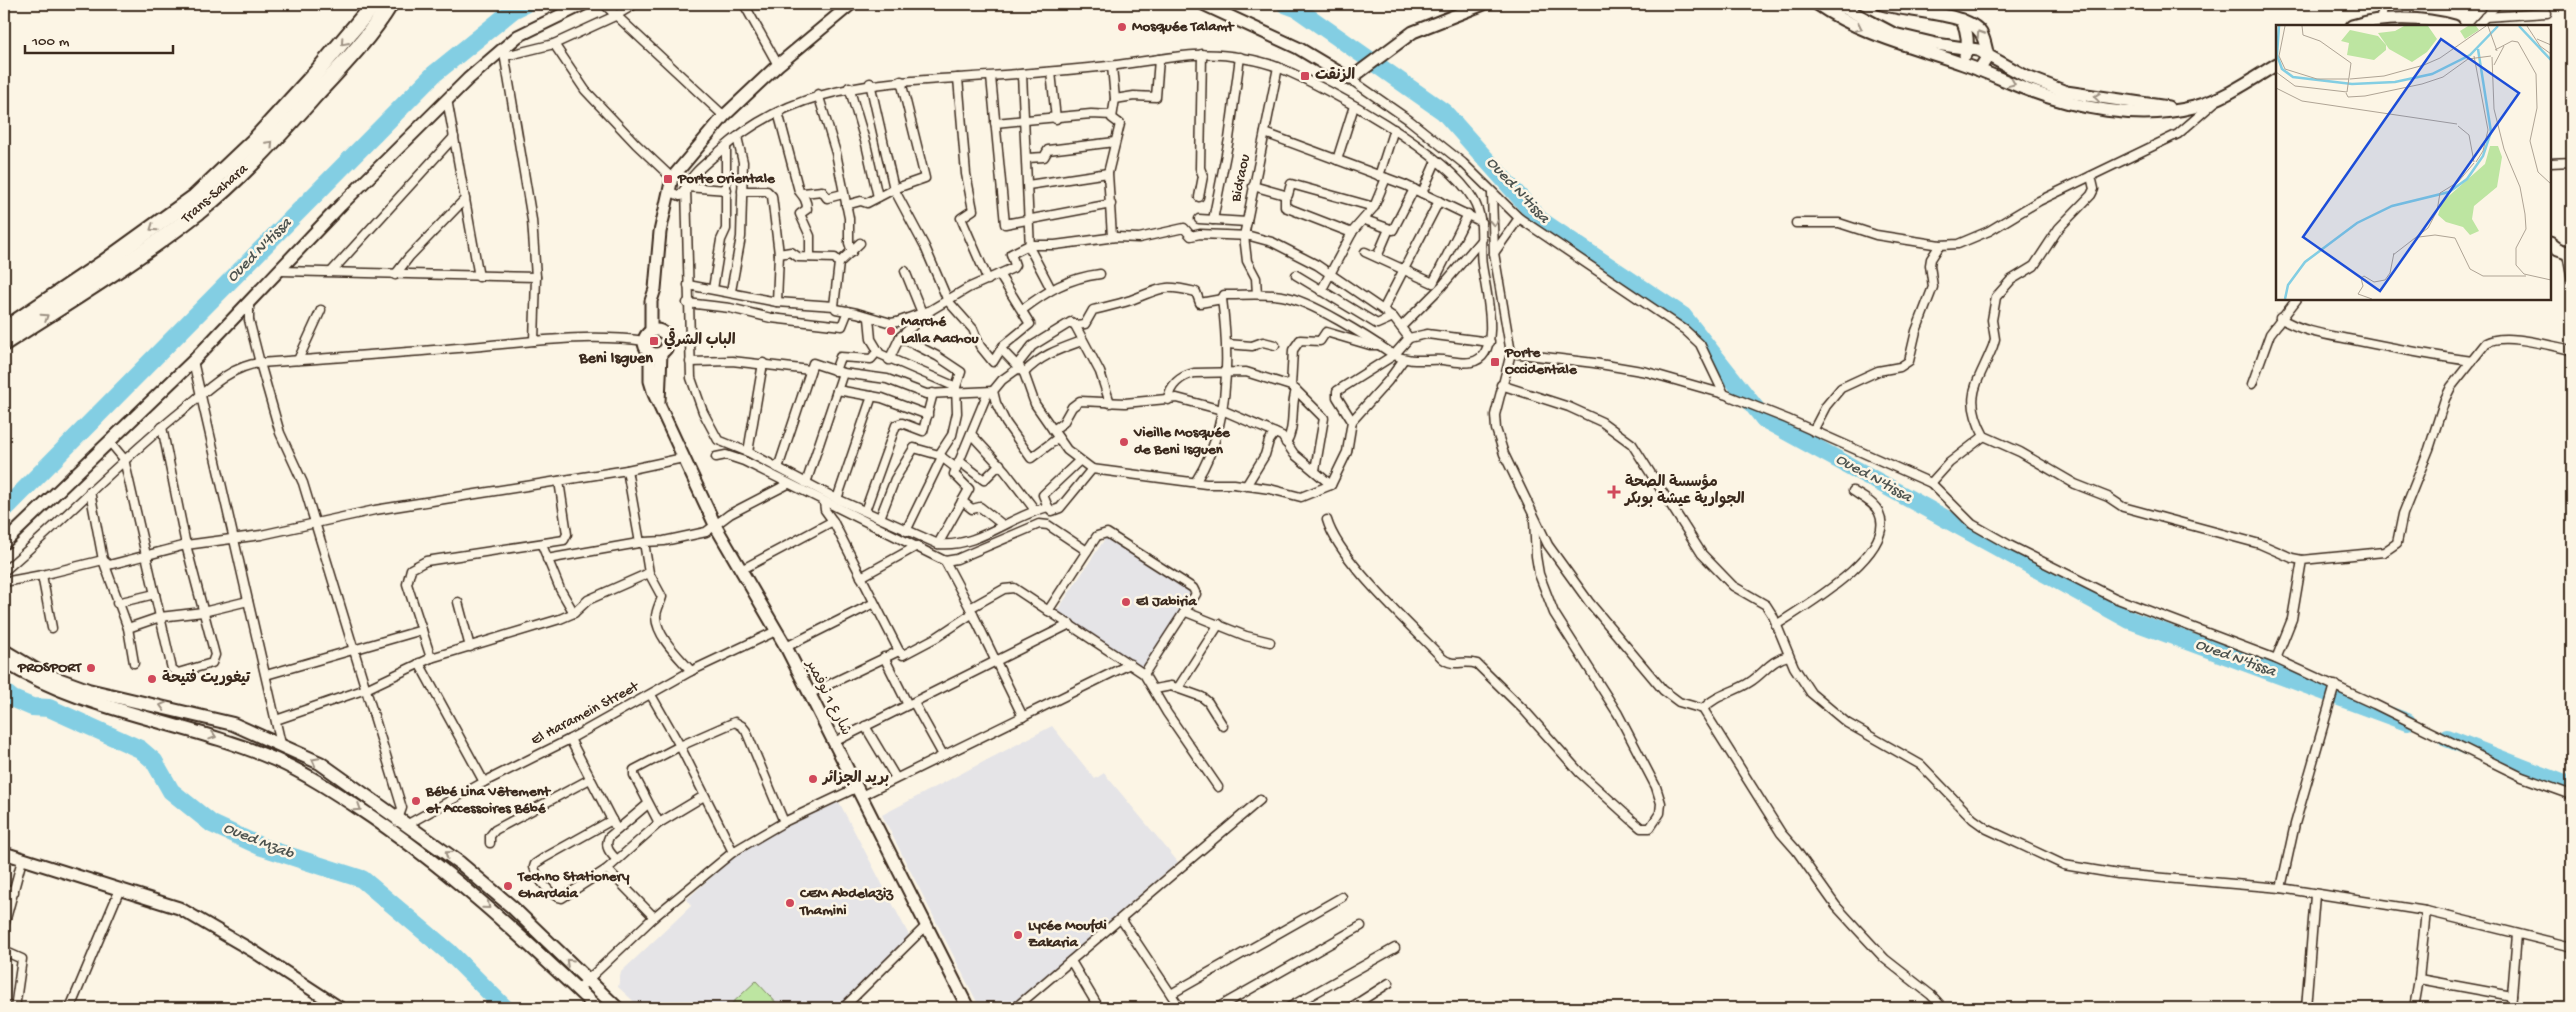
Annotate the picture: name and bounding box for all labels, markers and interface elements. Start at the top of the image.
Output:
place label: Mosquée Talamt [1132,18,1235,36]
marker: Mosquée Talamt [1116,21,1128,33]
scale bar [25,22,172,54]
one-way arrow [1854,22,1863,33]
inset map [2276,25,2551,300]
one-way arrow [1976,30,1986,39]
text: 100 m [31,33,70,51]
one-way arrow [340,36,349,45]
place label: الزنقت [1315,67,1355,85]
marker: الزنقت [1299,70,1311,82]
one-way arrow [2007,77,2016,87]
one-way arrow [2092,92,2100,103]
one-way arrow [264,140,273,149]
street label: Bidraou [1227,153,1255,204]
water label: Oued N'tissa [1481,154,1553,229]
street label: Trans-Sahara [177,160,252,228]
place label: Porte Orientale [677,170,776,188]
marker: Porte Orientale [662,173,674,185]
water label: Oued N'tissa [224,214,297,287]
one-way arrow [1489,220,1500,228]
one-way arrow [149,222,159,231]
one-way arrow [39,313,48,323]
place label: Marché Lalla Aachou [901,313,979,348]
marker: Marché Lalla Aachou [885,325,897,337]
place label: الباب الشرقي [664,328,736,350]
marker: الباب الشرقي [648,335,660,347]
place label: Porte Occidentale [1504,344,1578,379]
district label: Beni Isguen [578,350,653,369]
marker: Porte Occidentale [1489,356,1501,368]
place label: Vieille Mosquée de Beni Isguen [1133,424,1231,459]
marker: Vieille Mosquée de Beni Isguen [1118,436,1130,448]
water label: Oued N'tissa [1832,450,1915,508]
place label: مؤسسة الصحة الجوارية عيشة بوبكر [1623,473,1745,509]
marker: مؤسسة الصحة الجوارية عيشة بوبكر [1607,485,1621,499]
place label: El Jabiria [1136,593,1197,611]
marker: El Jabiria [1120,596,1132,608]
water label: Oued N'tissa [2192,636,2279,683]
street label: شارع 1 نوفمبر [800,655,855,739]
place label: PROSPORT [17,659,82,677]
marker: PROSPORT [85,662,97,674]
place label: تيغوريت فتيحة [162,669,251,688]
marker: تيغوريت فتيحة [146,673,158,685]
street label: El Haramein Street [528,677,643,750]
one-way arrow [158,701,167,712]
one-way arrow [209,731,217,741]
one-way arrow [312,757,321,767]
place label: بريد الجزائر [821,770,889,788]
marker: بريد الجزائر [807,773,819,785]
place label: Bébé Lina Vêtement et Accessoires Bébé [425,783,552,818]
marker: Bébé Lina Vêtement et Accessoires Bébé [410,795,422,807]
one-way arrow [353,802,362,811]
water label: Oued Mzab [220,819,297,865]
one-way arrow [444,851,454,860]
place label: Techno Stationery Ghardaia [517,868,630,903]
marker: Techno Stationery Ghardaia [502,880,514,892]
place label: CEM Abdelaziz Thamini [799,885,894,920]
marker: CEM Abdelaziz Thamini [784,897,796,909]
one-way arrow [482,901,491,910]
place label: Lycée Moufdi Zakaria [1028,917,1107,952]
marker: Lycée Moufdi Zakaria [1012,929,1024,941]
one-way arrow [566,959,575,968]

